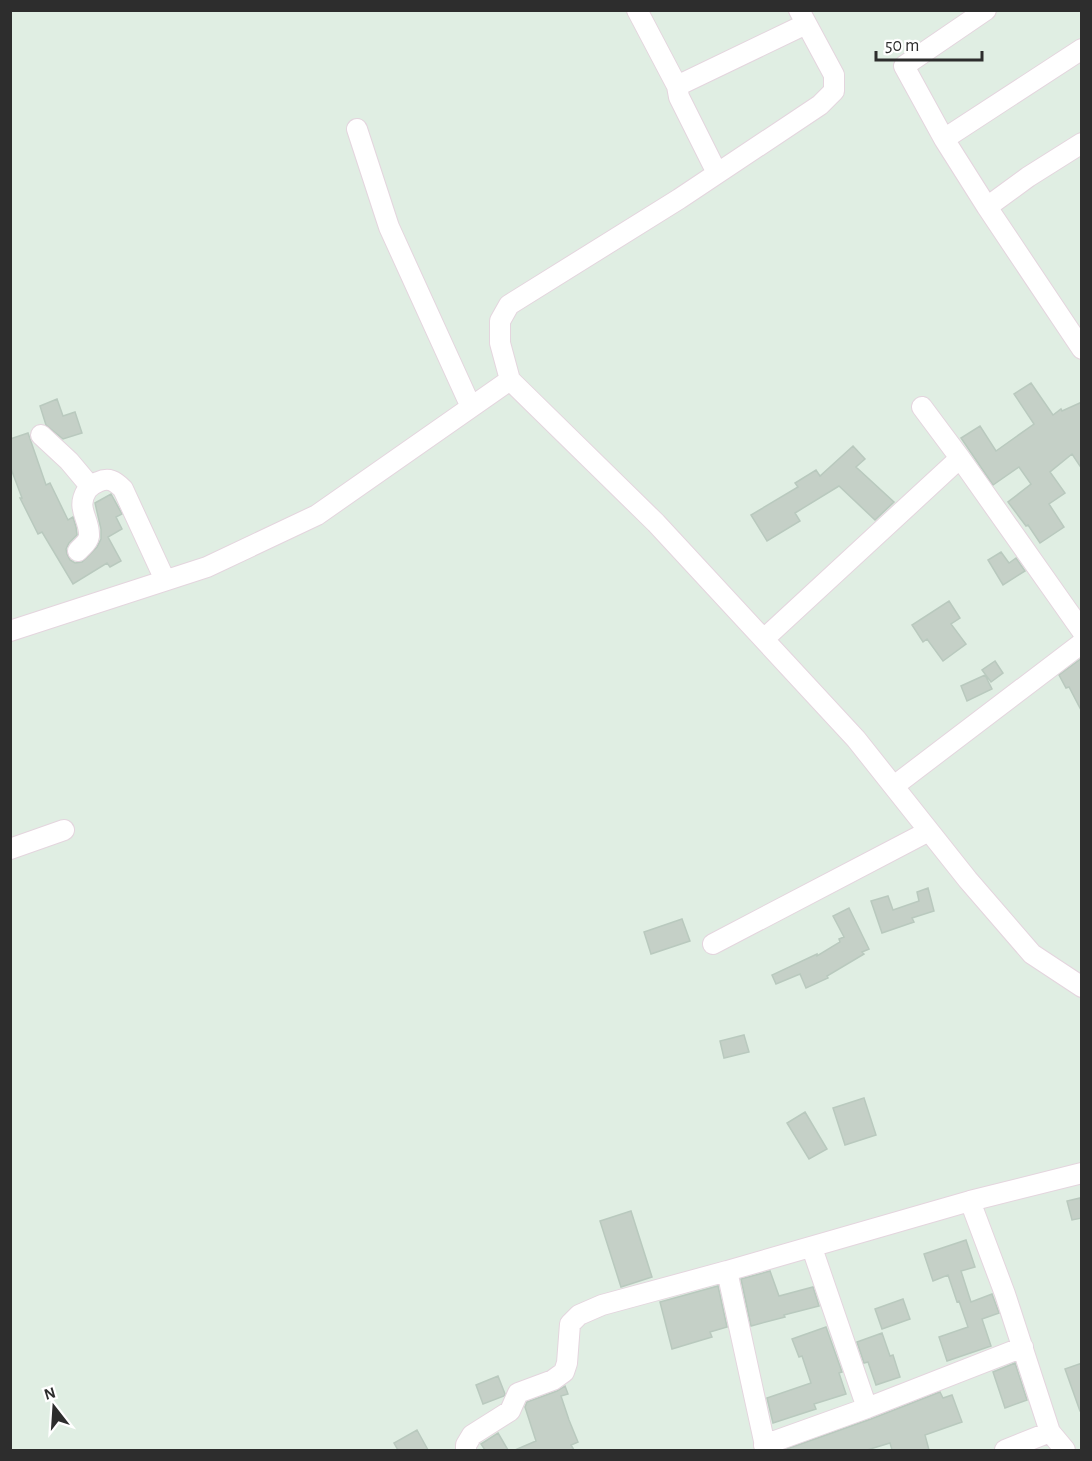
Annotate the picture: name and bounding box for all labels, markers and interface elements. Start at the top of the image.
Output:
scale bar [876,24,982,62]
text: 50 m [885,37,919,55]
north arrow [24,1377,84,1437]
text: N [42,1384,58,1403]

